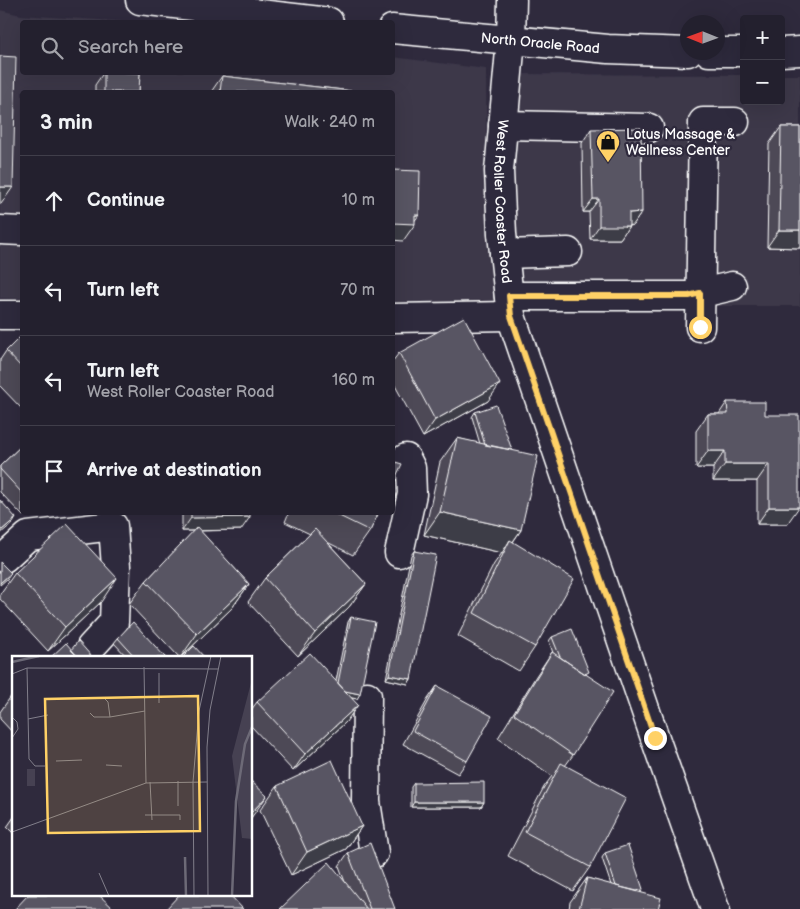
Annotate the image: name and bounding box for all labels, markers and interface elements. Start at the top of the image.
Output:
north arrow [680,15,725,60]
map controls [740,15,785,105]
button: + [740,15,785,60]
search box [20,20,395,75]
street label: North Oracle Road [480,29,601,57]
icon: search [38,34,66,62]
text: Search here [78,36,183,59]
button: − [740,60,785,105]
text: 3 min [40,110,93,135]
text: Walk · 240 m [285,113,375,132]
street label: West Roller Coaster Road [490,119,515,284]
place label: Lotus Massage & Wellness Center [626,126,735,159]
shop icon: Lotus Massage & Wellness Center [595,129,621,163]
icon: ahead [40,187,68,215]
text: Continue [87,189,165,212]
text: 10 m [342,191,375,210]
icon: left [40,277,68,305]
text: Turn left [87,279,159,302]
text: 70 m [340,281,375,300]
route start [689,316,712,339]
text: Turn left [87,360,159,383]
icon: left [40,367,68,395]
text: 160 m [332,371,375,390]
text: West Roller Coaster Road [87,383,275,402]
icon: arrive [40,457,68,485]
text: Arrive at destination [87,459,262,482]
inset map [12,656,252,896]
route end [644,727,667,750]

